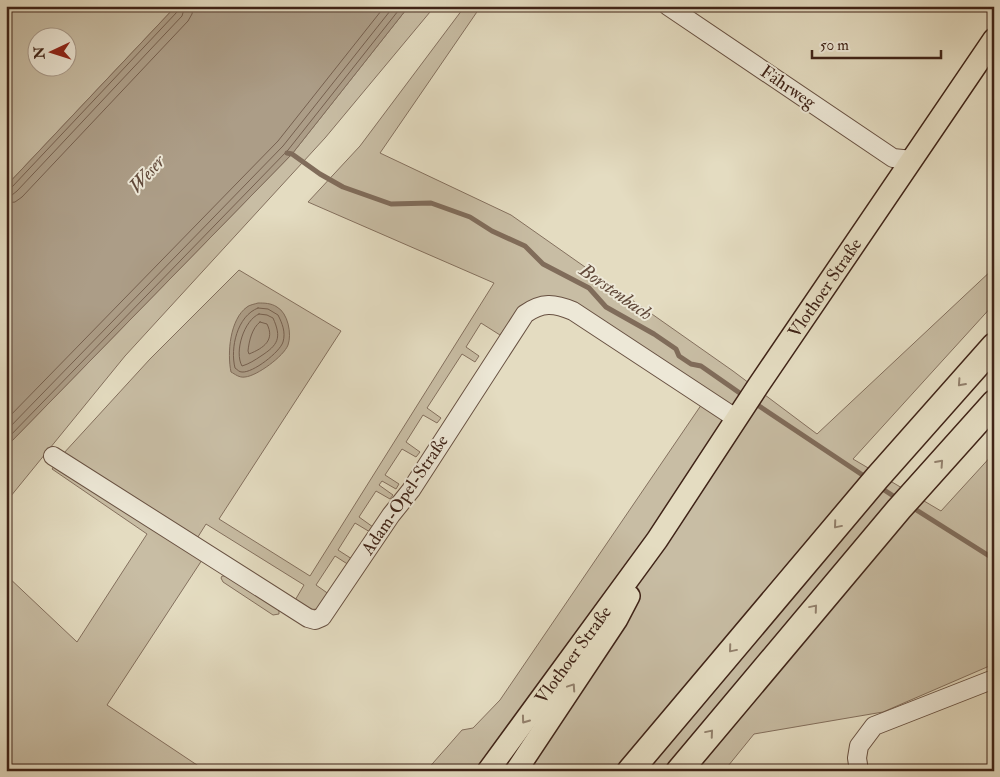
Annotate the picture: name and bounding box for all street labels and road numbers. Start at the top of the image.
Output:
street label: Fährweg [756,60,821,115]
street label: Vlothoer Straße [783,233,867,342]
street label: Adam-Opel-Straße [356,430,454,560]
street label: Vlothoer Straße [530,601,617,708]

